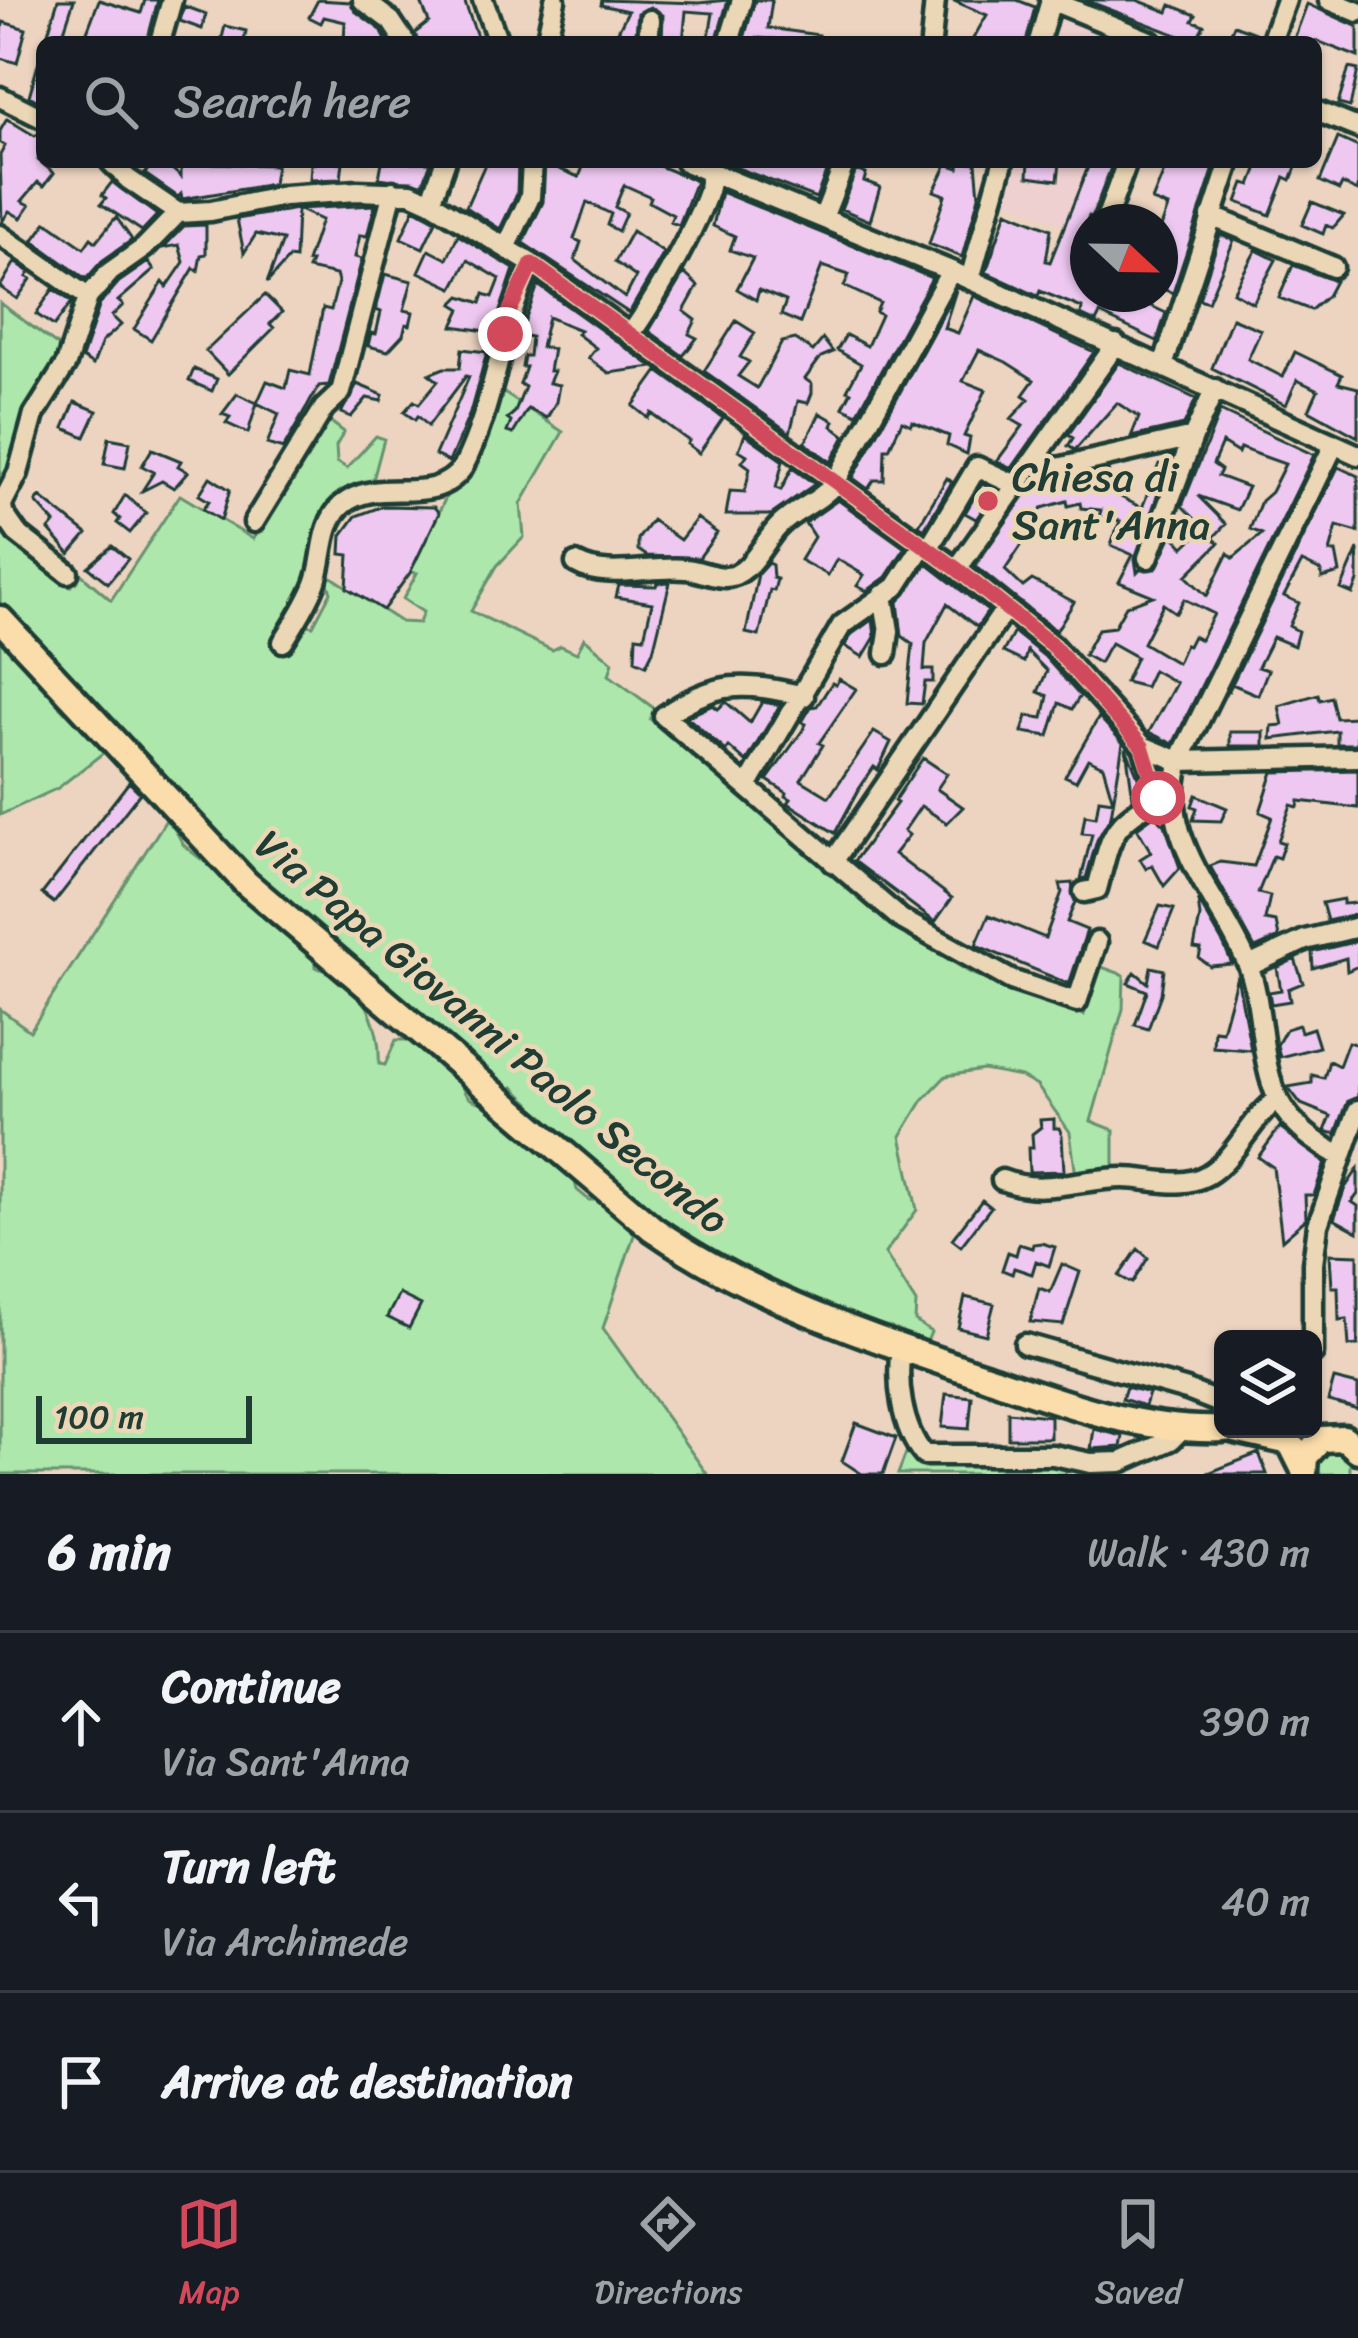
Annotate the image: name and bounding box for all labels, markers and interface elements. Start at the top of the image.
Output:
search box [36,36,1322,168]
text: Search here [174,62,411,142]
icon: search [78,69,144,135]
north arrow [1070,204,1178,312]
route end [478,307,532,361]
place label: Chiesa di Sant'Anna [1012,440,1210,562]
marker: Chiesa di Sant'Anna [975,488,1001,514]
route start [1131,771,1185,825]
street label: Via Papa Giovanni Paolo Secondo [237,810,747,1254]
map controls [1214,1330,1322,1438]
button: layers [1214,1330,1322,1438]
text: 100 m [54,1388,144,1446]
scale bar [36,1390,252,1443]
text: 6 min [48,1507,171,1597]
text: Walk · 430 m [1087,1518,1310,1587]
text: Continue [162,1647,341,1727]
text: 390 m [1200,1687,1310,1756]
icon: ahead [48,1689,114,1755]
text: Via Sant'Anna [162,1727,410,1796]
text: Turn left [162,1827,335,1907]
text: 40 m [1221,1867,1310,1936]
icon: left [48,1869,114,1935]
text: Via Archimede [162,1907,408,1976]
text: Arrive at destination [162,2042,572,2122]
icon: arrive [48,2049,114,2115]
tab: Map [176,2191,242,2321]
tab: Directions [595,2191,742,2321]
tab: Saved [1095,2191,1182,2321]

